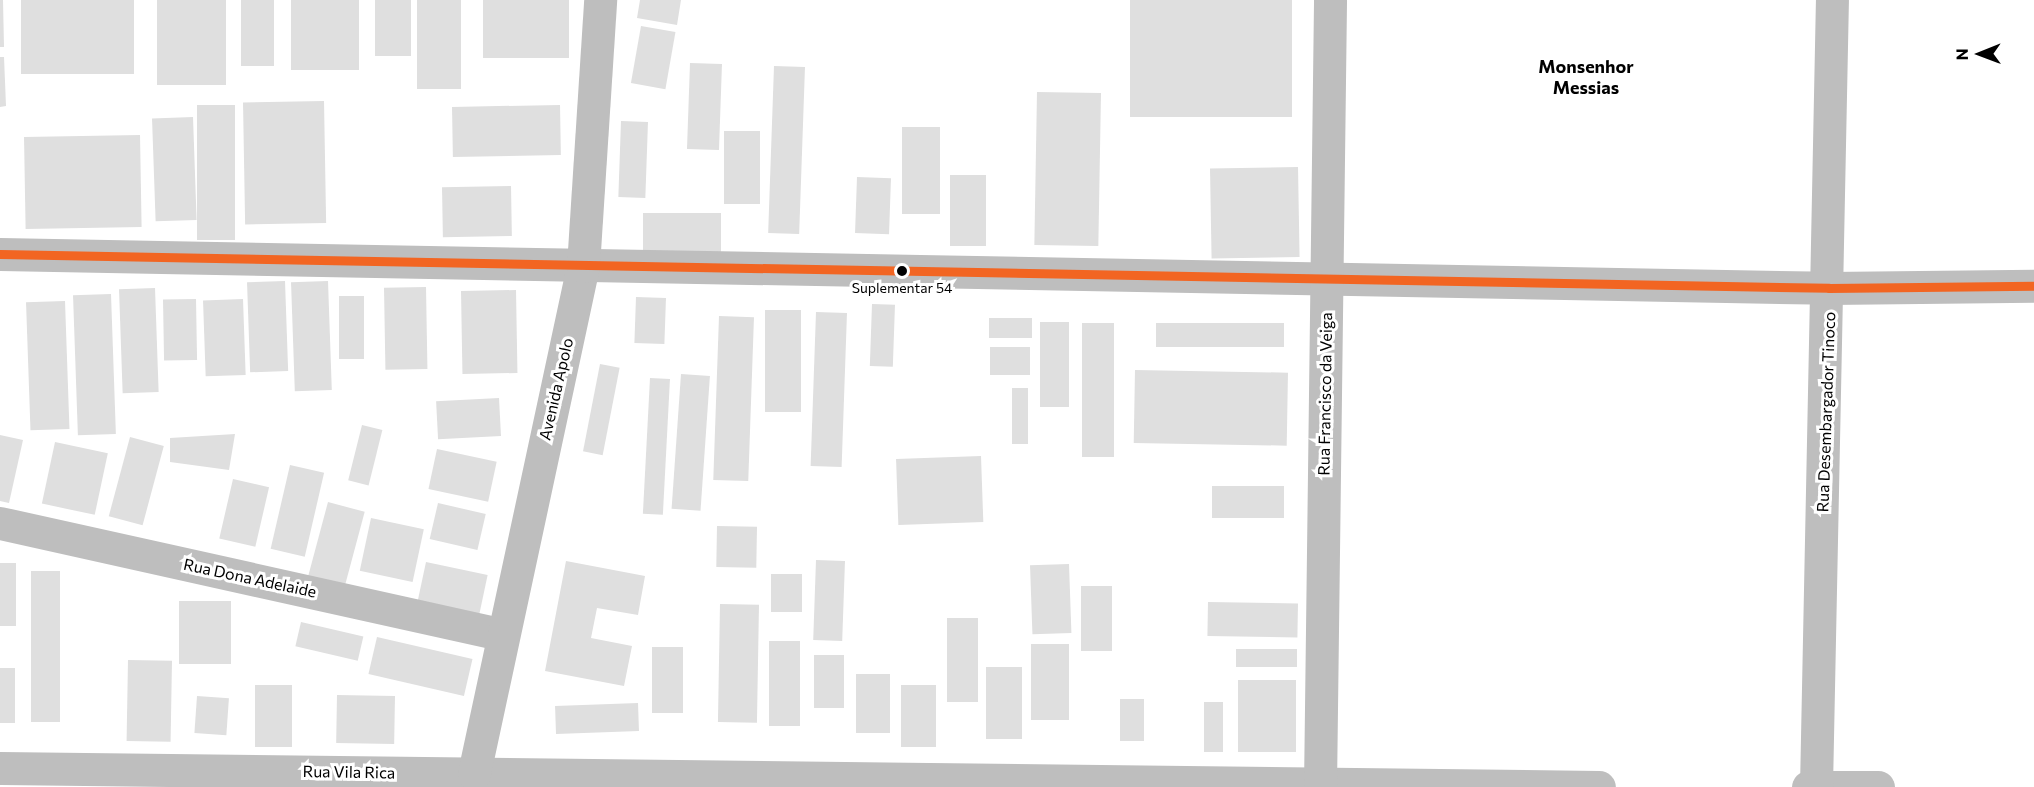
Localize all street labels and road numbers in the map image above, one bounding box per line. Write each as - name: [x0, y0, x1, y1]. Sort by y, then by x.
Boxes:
- street label: Rua Desembargador Tinoco: [1813, 311, 1839, 513]
- street label: Rua Francisco da Veiga: [1314, 312, 1336, 476]
- street label: Avenida Apolo: [535, 336, 577, 442]
- street label: Rua Dona Adelaide: [182, 555, 318, 601]
- street label: Rua Vila Rica: [302, 762, 396, 782]

